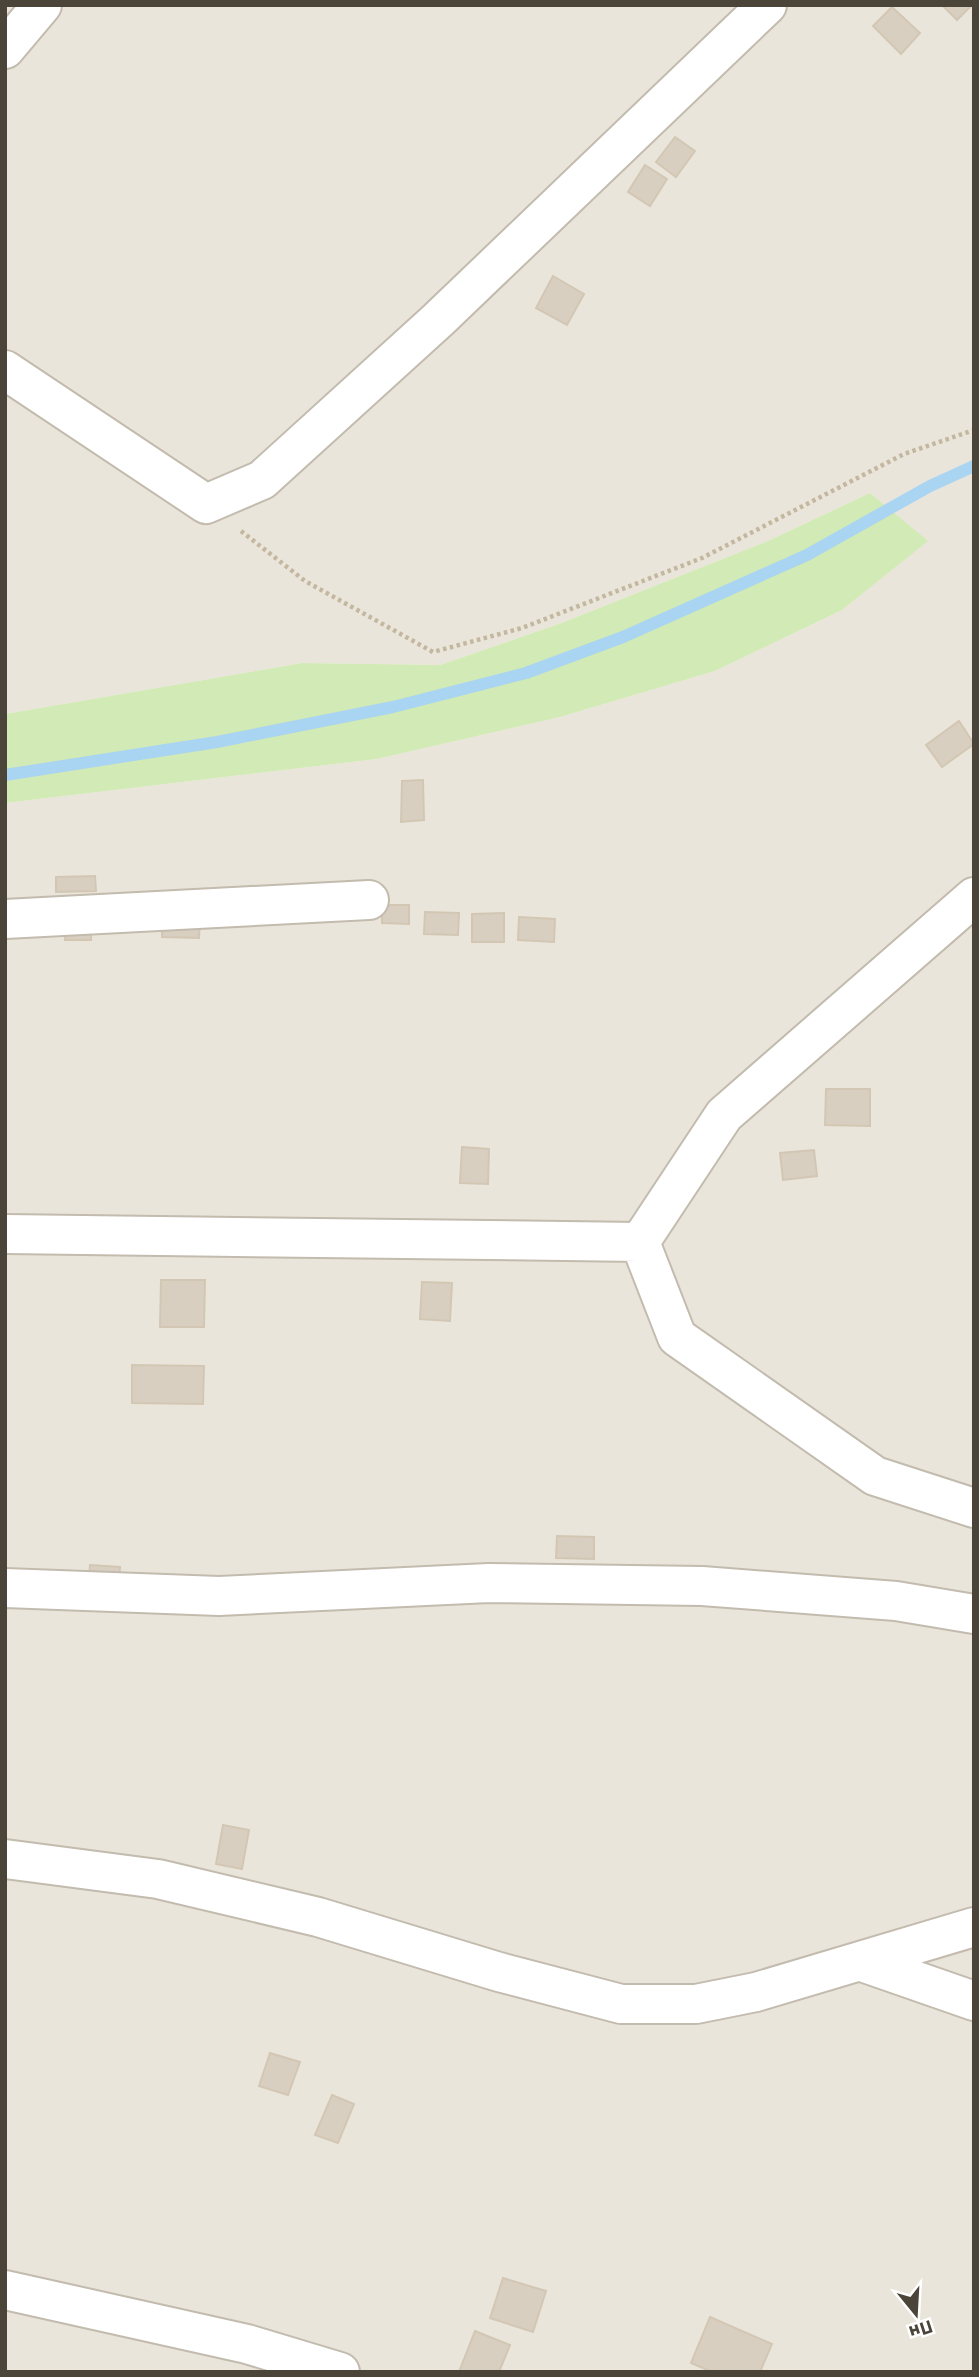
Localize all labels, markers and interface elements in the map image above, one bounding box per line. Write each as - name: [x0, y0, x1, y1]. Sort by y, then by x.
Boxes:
- north arrow: [881, 2279, 951, 2349]
- text: Пн: [905, 2312, 936, 2345]

